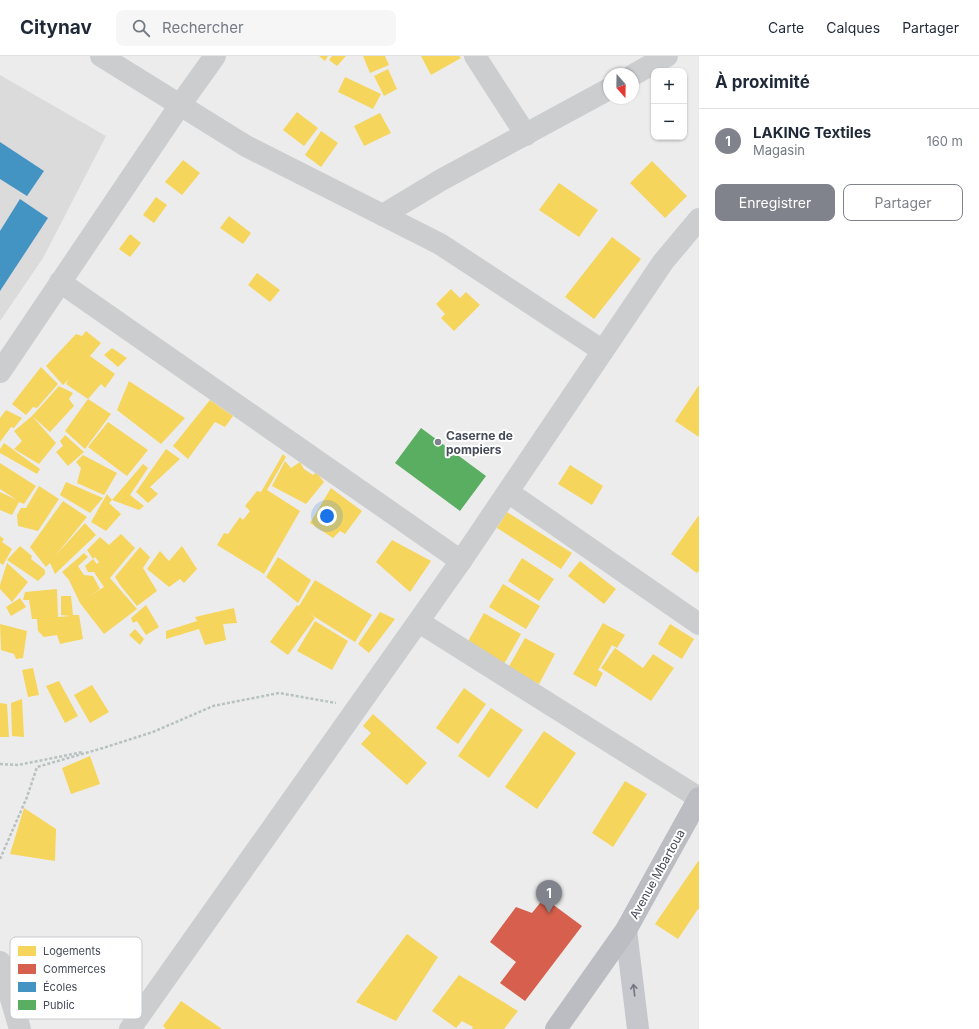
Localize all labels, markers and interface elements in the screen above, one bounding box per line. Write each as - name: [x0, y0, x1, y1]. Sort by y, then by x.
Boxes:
- search box: [116, 10, 396, 46]
- text: Citynav: [20, 16, 92, 39]
- icon: search: [130, 17, 152, 39]
- text: Rechercher: [162, 18, 244, 37]
- text: Carte: [768, 19, 804, 36]
- text: Calques: [826, 19, 880, 36]
- text: Partager: [902, 19, 959, 36]
- north arrow: [603, 68, 639, 104]
- map controls: [651, 68, 687, 140]
- button: +: [651, 68, 687, 104]
- text: À proximité: [715, 72, 810, 92]
- button: −: [651, 104, 687, 140]
- text: LAKING Textiles: [753, 123, 871, 142]
- text: 1: [725, 133, 731, 149]
- text: 160 m: [926, 133, 963, 149]
- text: Magasin: [753, 142, 805, 158]
- button: Enregistrer: [715, 184, 835, 221]
- button: Partager: [843, 184, 963, 221]
- place label: Caserne de pompiers: [446, 428, 513, 457]
- marker: Caserne de pompiers: [433, 437, 443, 447]
- your location: [317, 506, 337, 526]
- street label: Avenue Mbartoua: [626, 827, 688, 921]
- pin: 1: [536, 880, 562, 913]
- legend: [10, 937, 142, 1019]
- text: Logements: [43, 944, 101, 958]
- text: Commerces: [43, 962, 106, 976]
- text: Écoles: [43, 980, 78, 994]
- one-way arrow: [630, 984, 637, 997]
- text: Public: [43, 998, 75, 1012]

